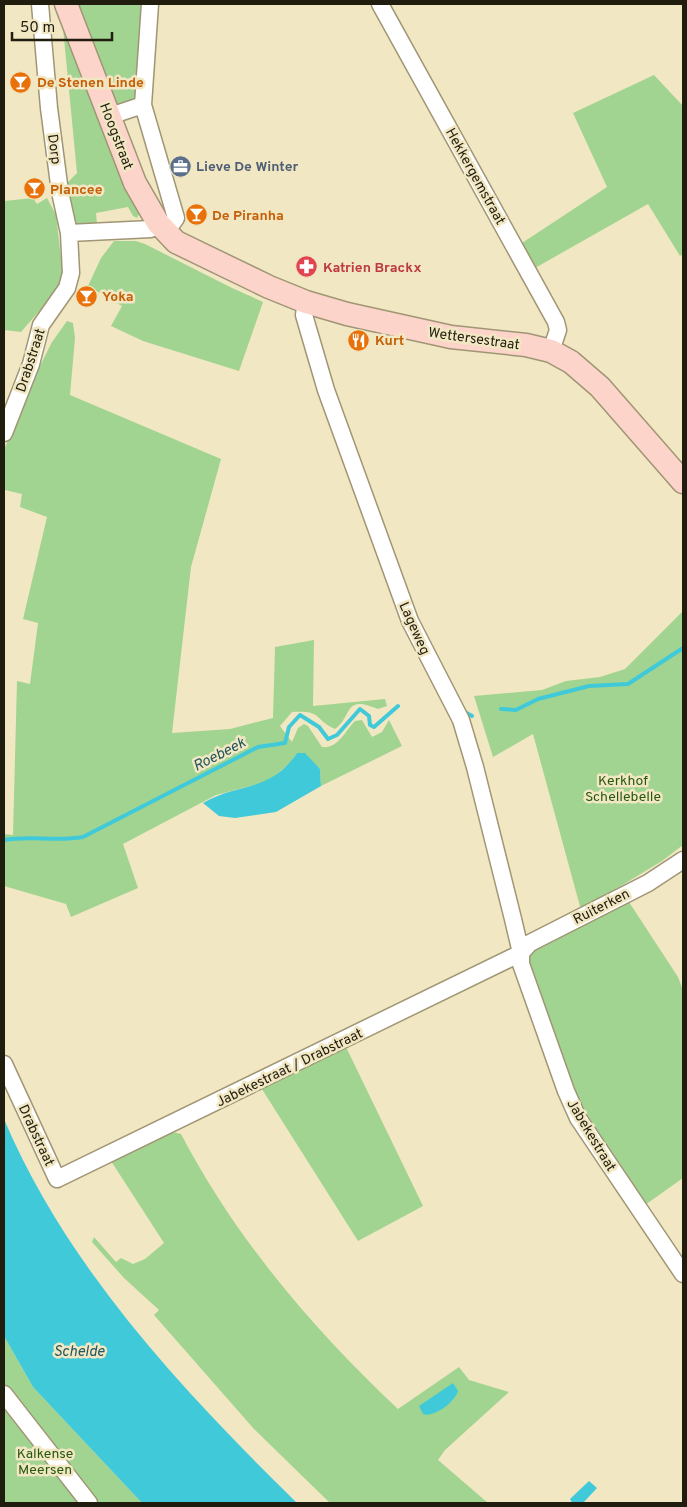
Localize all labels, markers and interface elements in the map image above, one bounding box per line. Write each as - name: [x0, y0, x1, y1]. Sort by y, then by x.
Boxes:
- scale bar: [12, 10, 112, 42]
- text: 50 m: [20, 19, 55, 38]
- bar icon: De Stenen Linde: [9, 70, 33, 94]
- place label: De Stenen Linde: [37, 75, 144, 92]
- street label: Hoogstraat: [95, 101, 136, 172]
- street label: Hekkergemstraat: [441, 125, 508, 228]
- street label: Dorp: [43, 133, 64, 166]
- office icon: Lieve De Winter: [168, 154, 192, 178]
- place label: Lieve De Winter: [196, 159, 299, 176]
- bar icon: Plancee: [22, 177, 46, 201]
- place label: Plancee: [50, 182, 103, 199]
- bar icon: De Piranha: [184, 203, 208, 227]
- place label: De Piranha: [212, 208, 284, 225]
- pharmacy icon: Katrien Brackx: [295, 255, 319, 279]
- place label: Katrien Brackx: [323, 260, 421, 277]
- bar icon: Yoka: [74, 284, 98, 308]
- place label: Yoka: [102, 289, 134, 306]
- street label: Wettersestraat: [427, 325, 521, 354]
- street label: Drabstraat: [13, 326, 50, 395]
- restaurant icon: Kurt: [347, 328, 371, 352]
- place label: Kurt: [375, 333, 404, 350]
- street label: Lageweg: [394, 600, 433, 658]
- water label: Roebeek: [190, 734, 250, 777]
- park label: Kerkhof Schellebelle: [585, 773, 661, 806]
- street label: Ruiterken: [571, 886, 633, 929]
- street label: Jabekestraat / Drabstraat: [214, 1025, 366, 1111]
- street label: Jabekestraat: [563, 1097, 619, 1175]
- street label: Drabstraat: [14, 1102, 57, 1169]
- water label: Schelde: [53, 1343, 105, 1362]
- park label: Kalkense Meersen: [17, 1446, 73, 1479]

